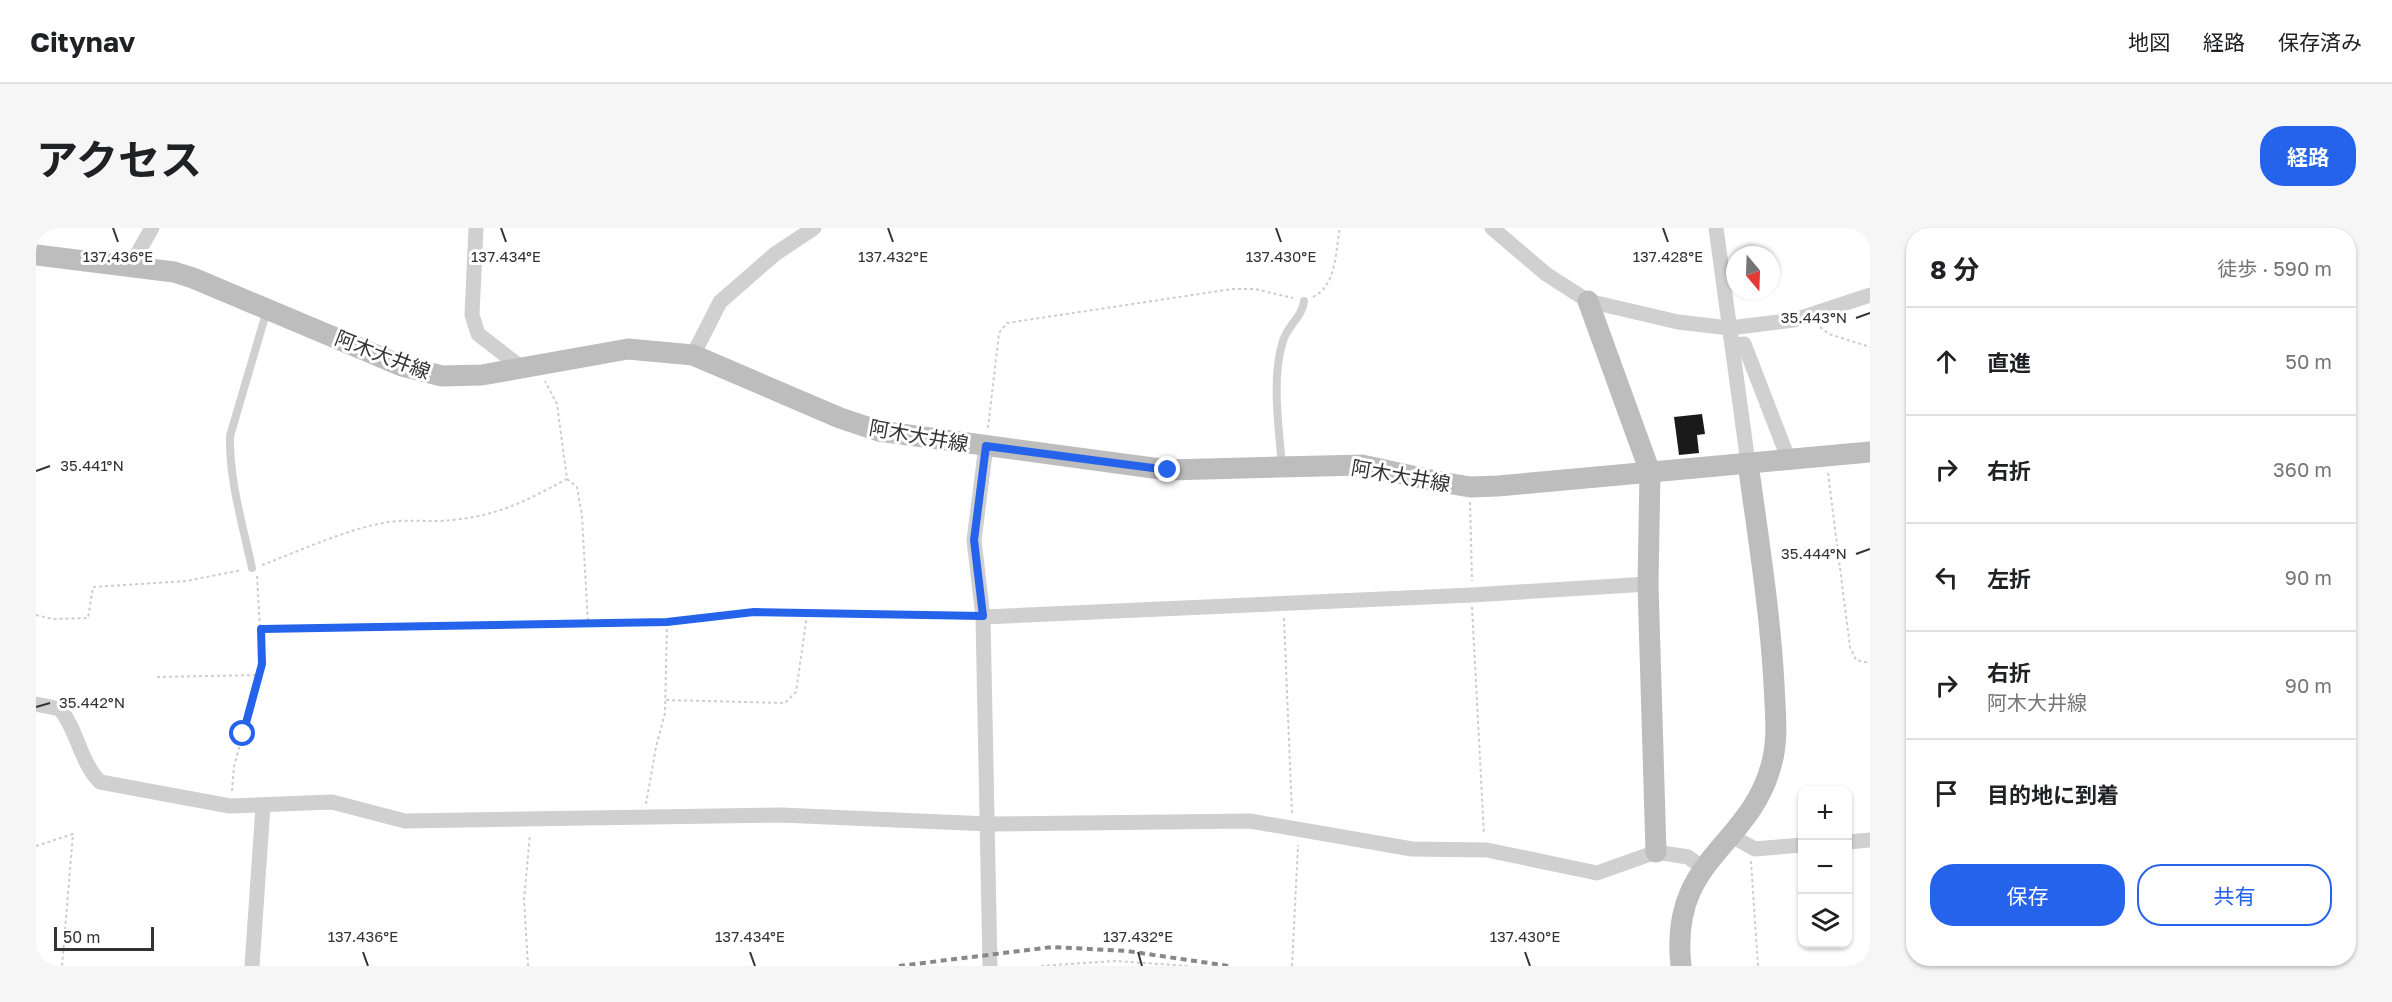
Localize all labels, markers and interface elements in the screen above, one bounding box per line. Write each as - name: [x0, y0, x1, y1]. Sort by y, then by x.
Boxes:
- text: Citynav: [30, 25, 135, 58]
- text: 地図: [2128, 29, 2170, 55]
- text: 経路: [2203, 29, 2245, 55]
- text: 保存済み: [2278, 29, 2362, 55]
- button: 経路: [2260, 126, 2356, 186]
- text: アクセス: [36, 134, 202, 184]
- north arrow: [1726, 246, 1780, 300]
- text: 137.436°E: [83, 247, 153, 265]
- text: 137.434°E: [471, 247, 541, 265]
- text: 137.432°E: [858, 247, 928, 265]
- text: 137.430°E: [1246, 247, 1316, 265]
- text: 137.428°E: [1633, 247, 1703, 265]
- text: 8 分: [1930, 254, 1979, 285]
- text: 徒歩 · 590 m: [2217, 256, 2332, 280]
- text: 35.443°N: [1781, 308, 1847, 326]
- street label: 阿木大井線: [332, 325, 434, 383]
- icon: ahead: [1930, 345, 1963, 378]
- text: 直進: [1987, 349, 2031, 376]
- text: 50 m: [2285, 349, 2332, 373]
- street label: 阿木大井線: [868, 414, 970, 456]
- icon: right: [1930, 453, 1963, 486]
- street label: 阿木大井線: [1350, 454, 1452, 496]
- text: 35.441°N: [60, 456, 124, 474]
- route end: [1154, 456, 1180, 482]
- text: 右折: [1987, 457, 2031, 484]
- text: 360 m: [2273, 457, 2332, 481]
- text: 35.444°N: [1781, 544, 1847, 562]
- icon: left: [1930, 561, 1963, 594]
- text: 左折: [1987, 565, 2031, 592]
- text: 90 m: [2285, 565, 2332, 589]
- text: 右折: [1987, 659, 2031, 686]
- icon: right: [1930, 669, 1963, 702]
- text: 90 m: [2285, 673, 2332, 697]
- text: 阿木大井線: [1987, 690, 2087, 714]
- text: 35.442°N: [59, 693, 125, 711]
- route start: [229, 720, 255, 746]
- icon: arrive: [1930, 777, 1963, 810]
- text: 目的地に到着: [1987, 781, 2119, 808]
- map controls: [1798, 786, 1852, 948]
- button: +: [1798, 786, 1852, 840]
- button: −: [1798, 840, 1852, 894]
- button: 保存: [1930, 864, 2125, 926]
- button: 共有: [2137, 864, 2332, 926]
- button: layers: [1798, 894, 1852, 948]
- scale bar: [54, 924, 154, 952]
- text: 50 m: [63, 927, 100, 947]
- text: 137.436°E: [328, 927, 398, 945]
- text: 137.434°E: [715, 927, 785, 945]
- text: 137.432°E: [1103, 927, 1173, 945]
- text: 137.430°E: [1490, 927, 1560, 945]

